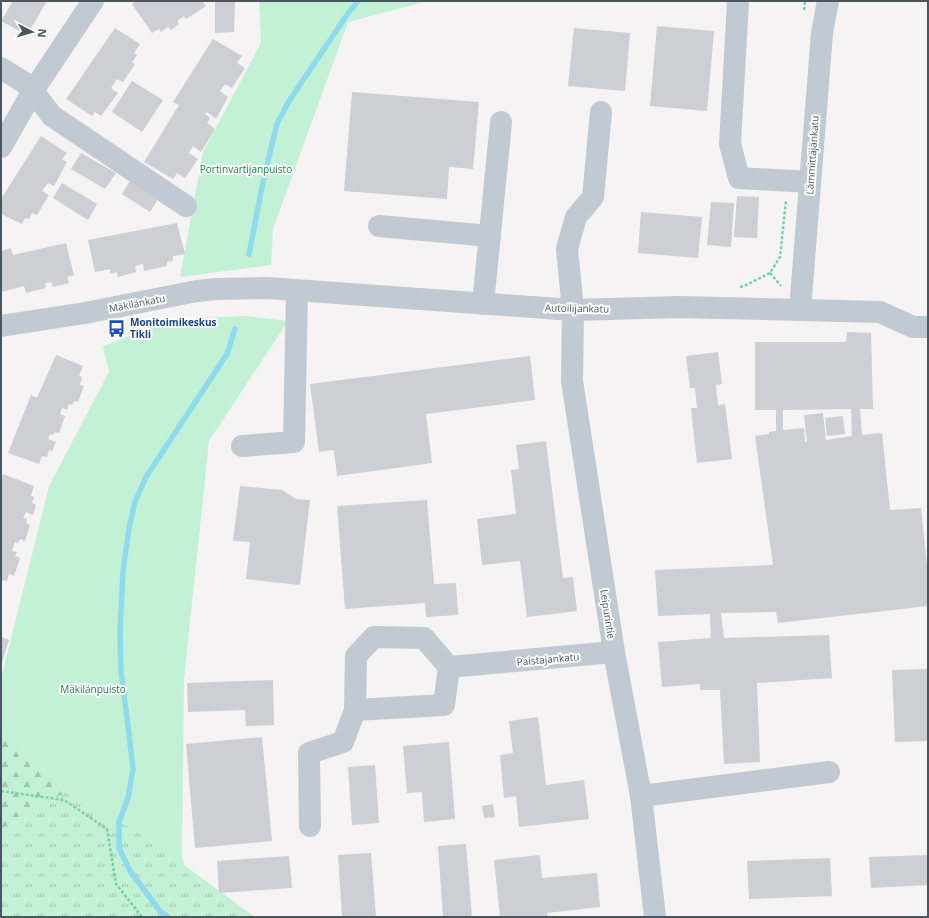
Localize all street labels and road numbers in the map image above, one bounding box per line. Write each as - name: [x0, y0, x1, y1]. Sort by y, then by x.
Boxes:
- street label: Lämmittäjänkatu: [802, 115, 822, 195]
- street label: Mäkilänkatu: [108, 291, 166, 315]
- street label: Autoilijankatu: [545, 300, 609, 316]
- street label: Leipurintie: [597, 588, 619, 640]
- street label: Paistajankatu: [516, 649, 580, 669]

